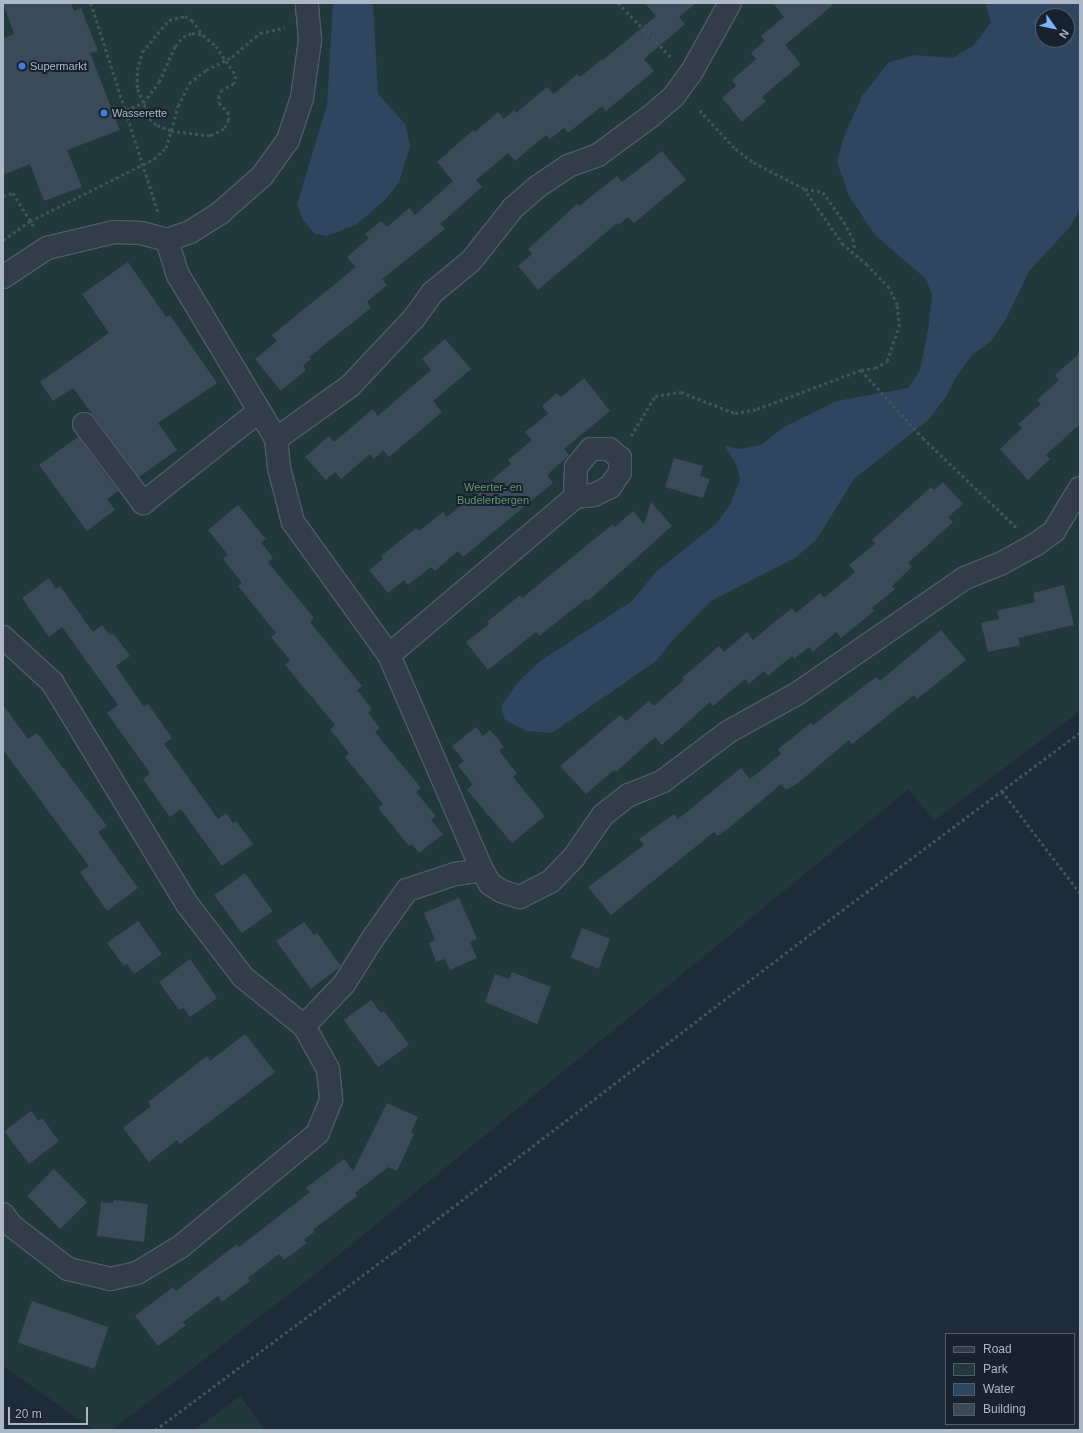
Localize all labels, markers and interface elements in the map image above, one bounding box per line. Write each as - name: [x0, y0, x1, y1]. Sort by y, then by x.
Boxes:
- north arrow: [1035, 8, 1075, 48]
- text: N: [1057, 27, 1071, 41]
- place label: Supermarkt: [30, 59, 87, 73]
- marker: Supermarkt: [17, 61, 27, 71]
- place label: Wasserette: [112, 106, 167, 120]
- marker: Wasserette: [99, 108, 109, 118]
- park label: Weerter- en Budelerbergen: [457, 481, 529, 507]
- legend: [945, 1333, 1075, 1425]
- text: Road: [983, 1342, 1012, 1356]
- text: Park: [983, 1362, 1008, 1376]
- text: Water: [983, 1382, 1015, 1396]
- scale bar: [10, 1399, 90, 1425]
- text: Building: [983, 1402, 1026, 1416]
- text: 20 m: [15, 1407, 42, 1421]

